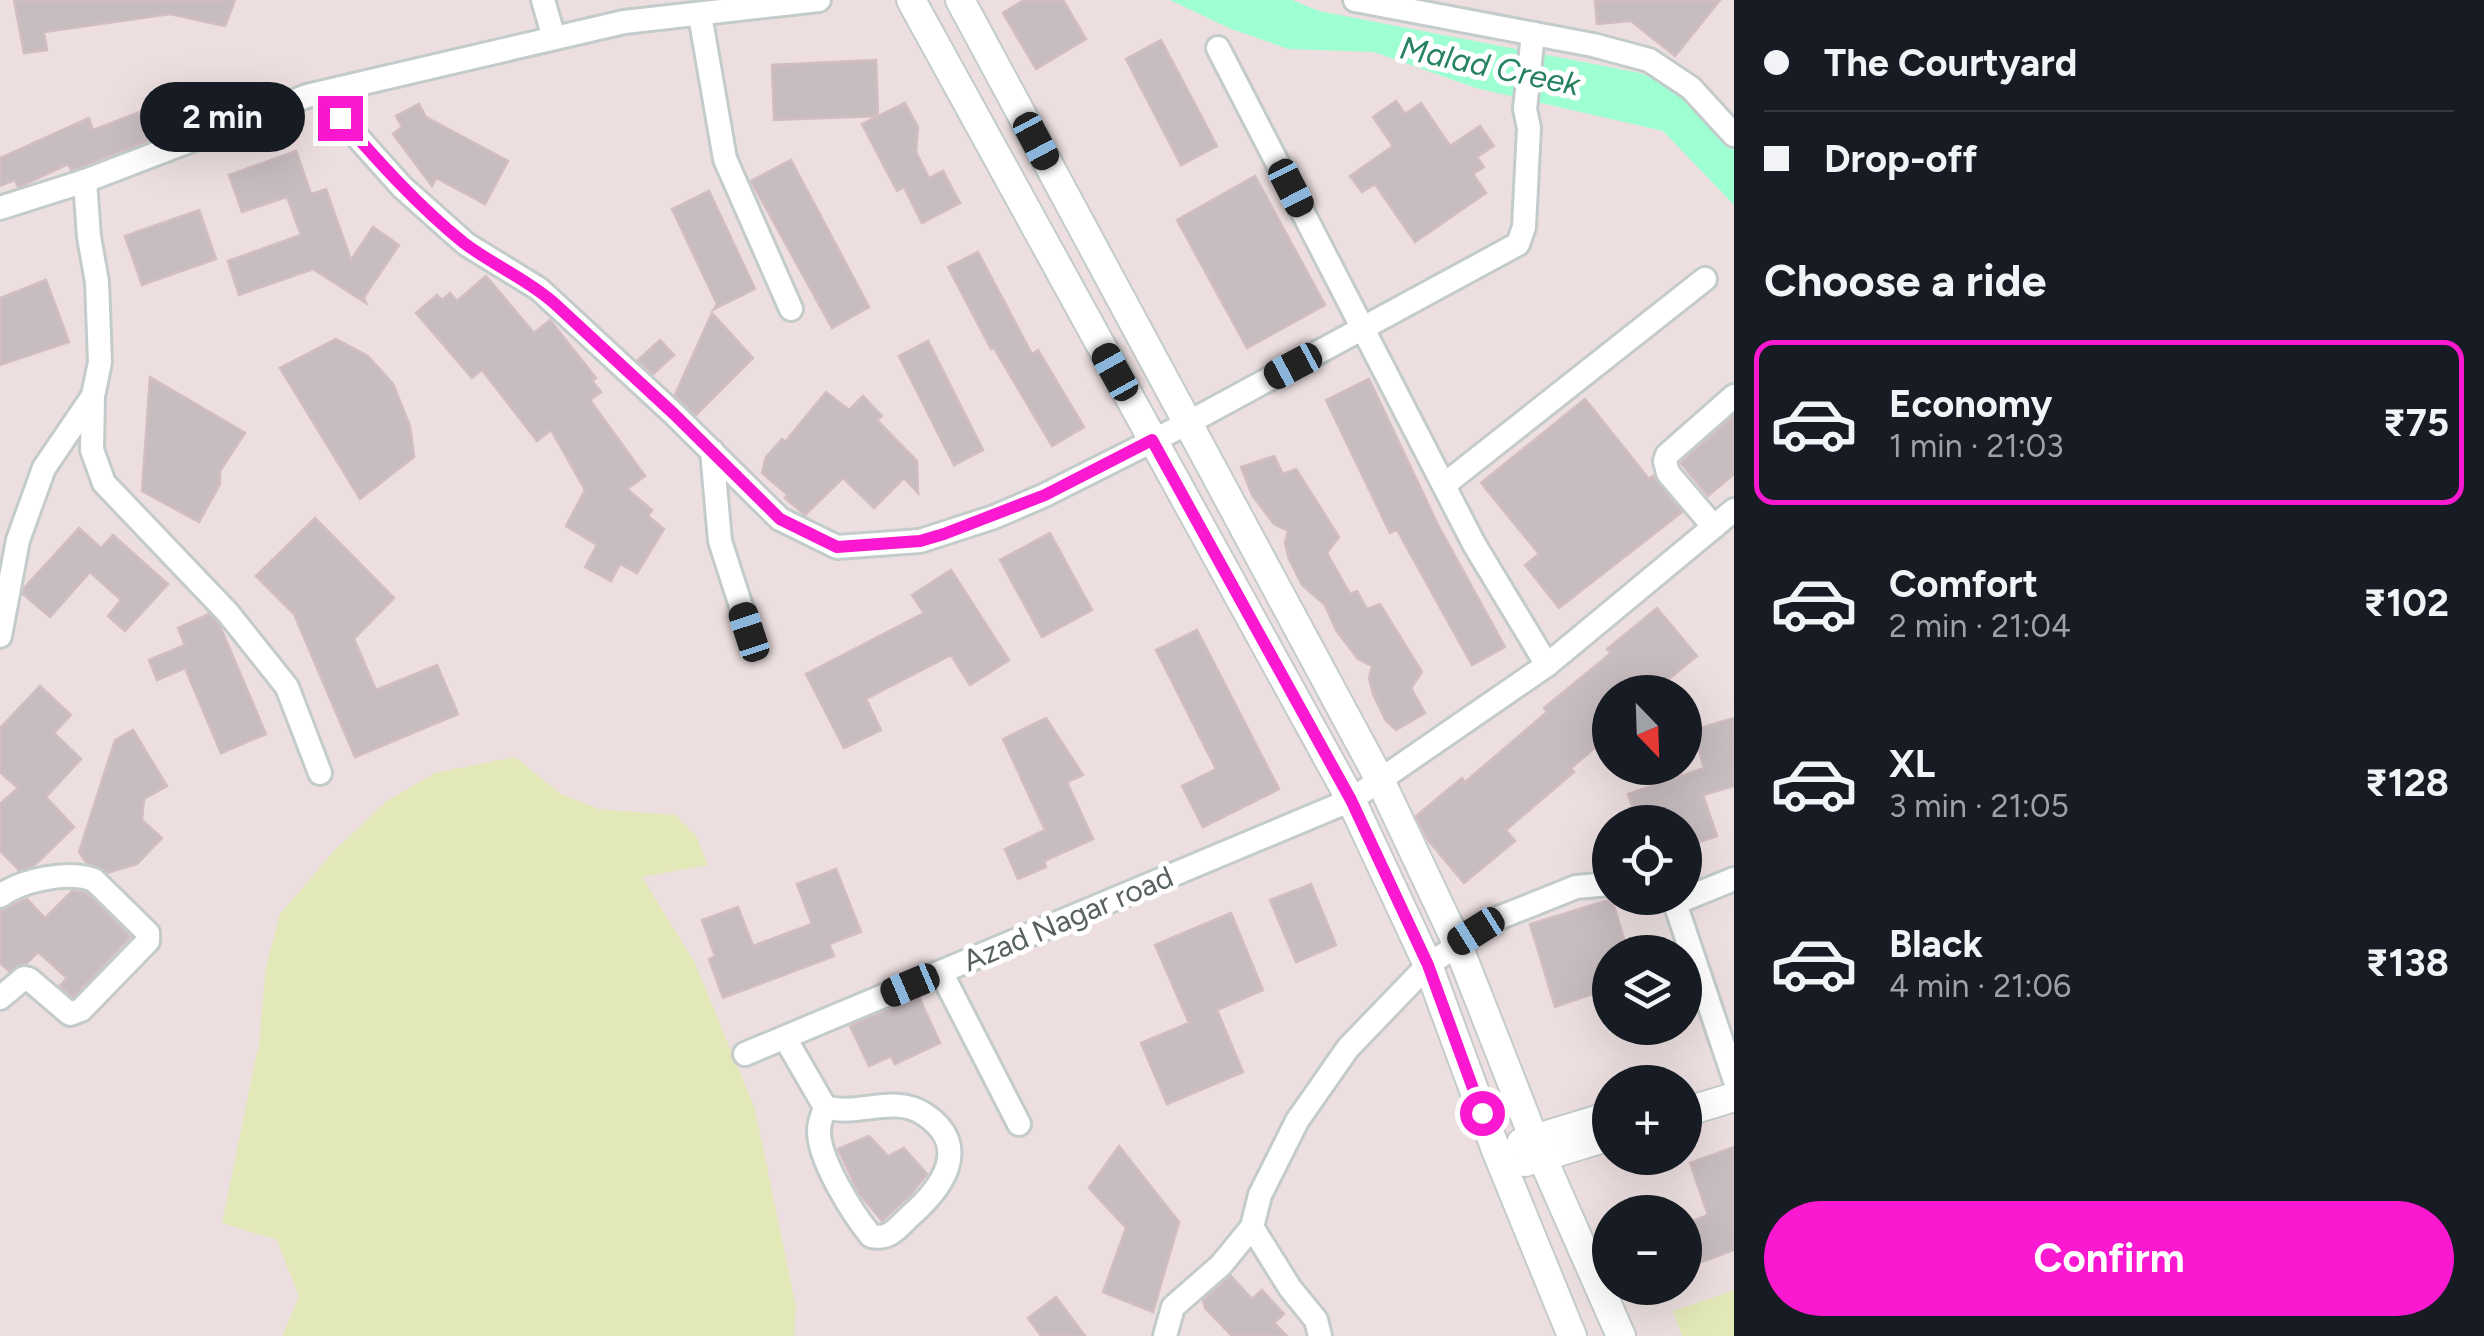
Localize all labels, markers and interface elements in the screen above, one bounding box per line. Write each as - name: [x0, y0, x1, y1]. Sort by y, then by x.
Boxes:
- water label: Malad Creek: [1397, 28, 1585, 104]
- text: The Courtyard: [1824, 40, 2077, 86]
- callout: 2 min: [140, 83, 305, 153]
- route end: [318, 96, 363, 141]
- text: 2 min: [182, 98, 263, 136]
- car: [1009, 107, 1063, 175]
- text: Drop-off: [1824, 136, 1977, 182]
- car: [1264, 154, 1318, 222]
- text: Choose a ride: [1764, 253, 2046, 307]
- car: [1087, 338, 1143, 406]
- car: [1259, 339, 1327, 393]
- icon: car: [1769, 378, 1859, 468]
- text: Economy: [1889, 381, 2052, 427]
- text: ₹75: [2383, 400, 2449, 446]
- text: 1 min · 21:03: [1889, 427, 2064, 465]
- icon: car: [1769, 558, 1859, 648]
- text: Comfort: [1889, 561, 2038, 607]
- text: ₹102: [2364, 580, 2449, 626]
- car: [725, 599, 773, 665]
- text: 2 min · 21:04: [1889, 607, 2071, 645]
- north arrow: [1592, 675, 1702, 785]
- map controls: [1592, 675, 1702, 1305]
- icon: car: [1769, 738, 1859, 828]
- text: XL: [1889, 741, 1935, 787]
- text: ₹128: [2365, 760, 2449, 806]
- text: 3 min · 21:05: [1889, 787, 2069, 825]
- button: locate: [1592, 805, 1702, 915]
- street label: Azad Nagar road: [957, 858, 1178, 979]
- car: [1443, 902, 1509, 960]
- icon: car: [1769, 918, 1859, 1008]
- text: Black: [1889, 921, 1983, 967]
- button: layers: [1592, 935, 1702, 1045]
- text: ₹138: [2366, 940, 2449, 986]
- car: [877, 959, 943, 1011]
- text: 4 min · 21:06: [1889, 967, 2071, 1005]
- button: +: [1592, 1065, 1702, 1175]
- route start: [1460, 1091, 1505, 1136]
- button: −: [1592, 1195, 1702, 1305]
- button: Confirm: [1764, 1201, 2454, 1316]

